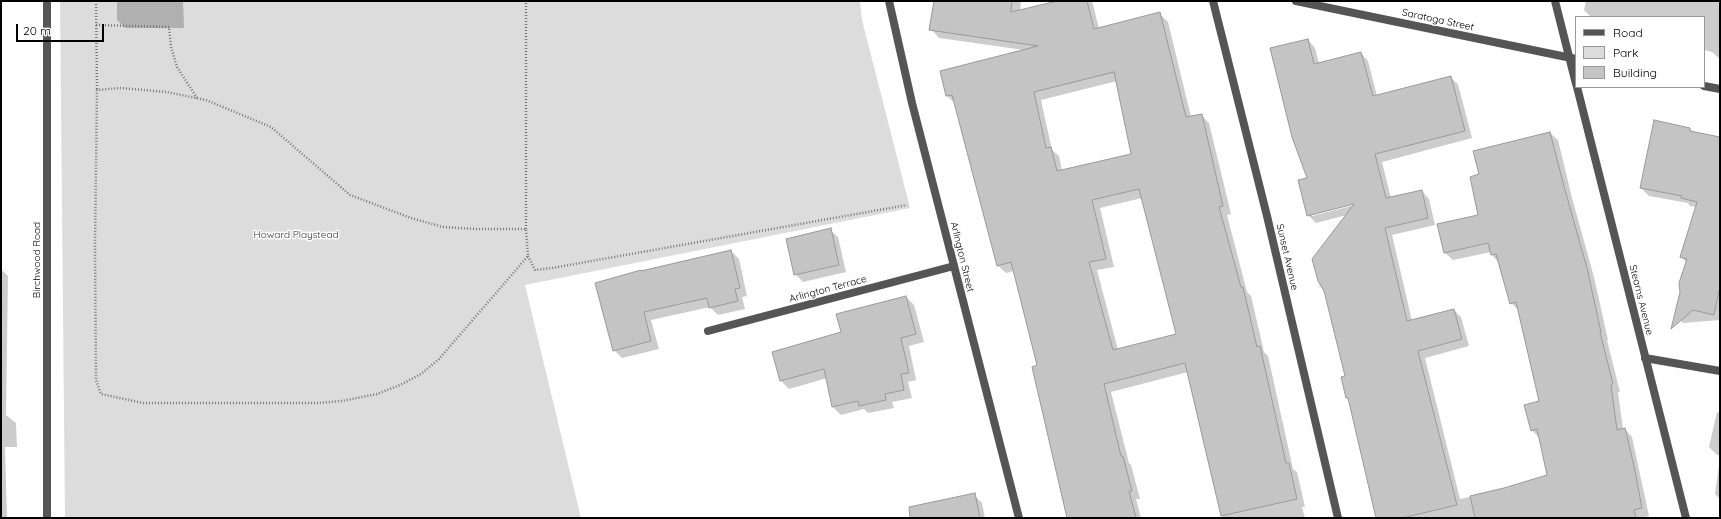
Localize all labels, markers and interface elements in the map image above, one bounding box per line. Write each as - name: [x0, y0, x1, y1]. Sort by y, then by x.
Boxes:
- street label: Saratoga Street: [1401, 7, 1475, 33]
- scale bar: [18, 16, 106, 42]
- legend: [1575, 16, 1705, 88]
- text: 20 m: [23, 23, 51, 38]
- text: Road: [1613, 25, 1643, 40]
- text: Park: [1613, 45, 1638, 60]
- text: Building: [1613, 65, 1657, 80]
- street label: Arlington Street: [947, 221, 977, 293]
- street label: Birchwood Road: [31, 222, 43, 298]
- street label: Sunset Avenue: [1274, 223, 1300, 291]
- park label: Howard Playstead: [253, 229, 339, 241]
- street label: Stearns Avenue: [1626, 264, 1656, 336]
- street label: Arlington Terrace: [788, 273, 868, 305]

